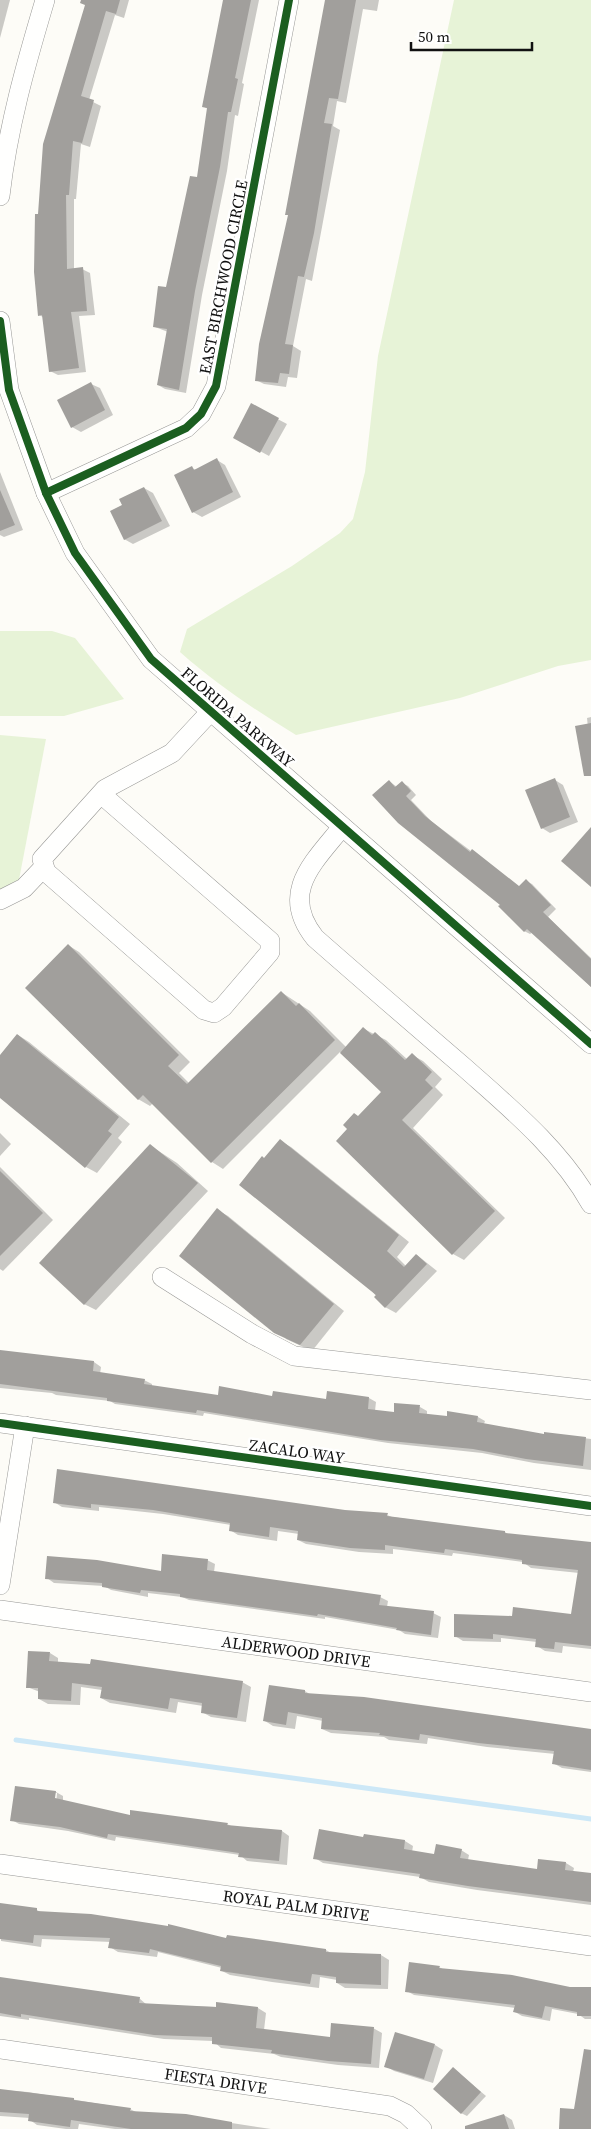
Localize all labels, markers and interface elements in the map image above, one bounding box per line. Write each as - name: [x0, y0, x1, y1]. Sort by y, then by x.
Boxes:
- scale bar: [411, 20, 532, 52]
- text: 50 m: [418, 26, 450, 47]
- street label: EAST BIRCHWOOD CIRCLE: [193, 178, 253, 376]
- street label: FLORIDA PARKWAY: [177, 662, 299, 772]
- street label: ZACALO WAY: [248, 1433, 346, 1469]
- street label: ALDERWOOD DRIVE: [220, 1630, 372, 1672]
- street label: ROYAL PALM DRIVE: [222, 1884, 371, 1926]
- street label: FIESTA DRIVE: [163, 2062, 269, 2099]

